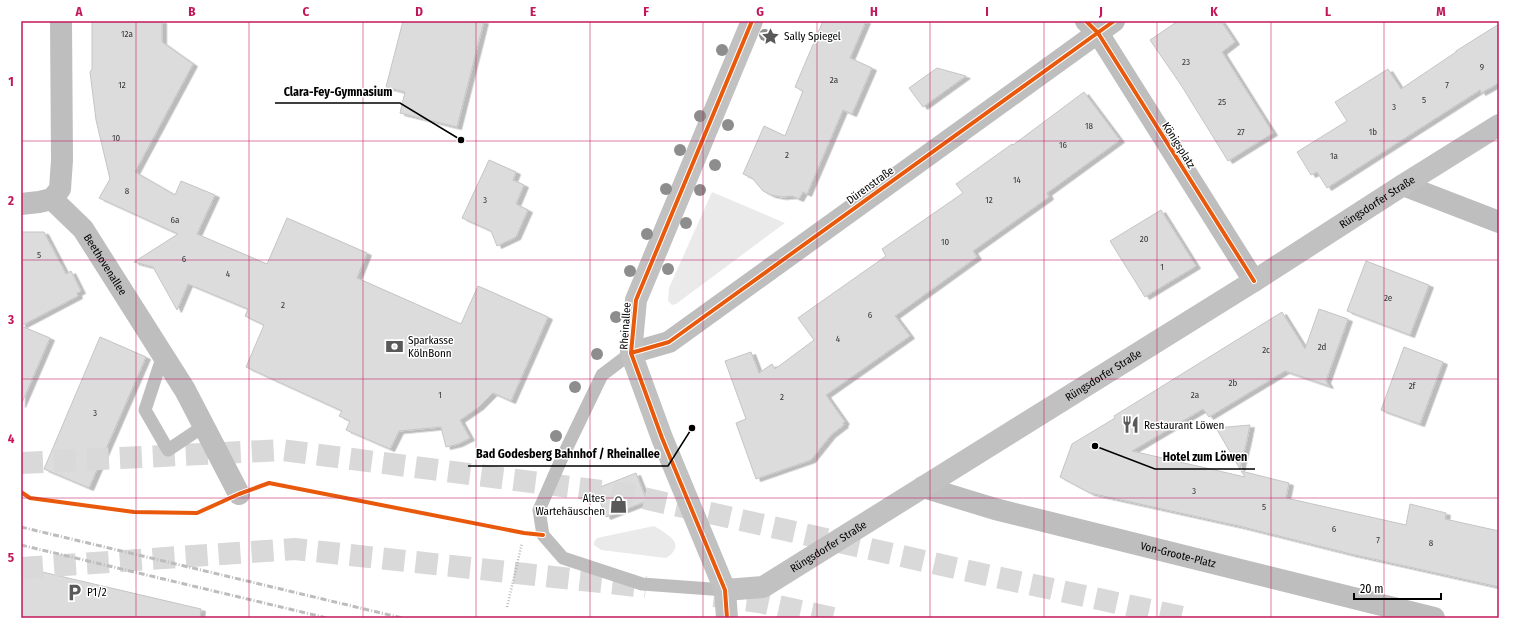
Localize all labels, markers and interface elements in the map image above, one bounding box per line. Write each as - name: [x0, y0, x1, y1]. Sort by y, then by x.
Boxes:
- text: A: [74, 4, 83, 19]
- text: B: [188, 4, 196, 19]
- text: C: [303, 4, 310, 19]
- text: D: [415, 4, 423, 19]
- text: E: [530, 4, 536, 19]
- text: F: [643, 4, 649, 19]
- text: G: [756, 4, 764, 19]
- text: H: [870, 4, 878, 19]
- text: I: [985, 4, 989, 19]
- text: J: [1098, 4, 1103, 19]
- text: K: [1210, 4, 1218, 19]
- text: L: [1325, 4, 1331, 19]
- text: M: [1436, 4, 1446, 19]
- place icon: Sally Spiegel: [761, 26, 781, 46]
- house number: 12a: [121, 29, 133, 39]
- place label: Sally Spiegel: [784, 30, 841, 43]
- house number: 23: [1182, 57, 1190, 67]
- house number: 9: [1480, 62, 1484, 72]
- text: 1: [8, 74, 14, 89]
- house number: 2a: [830, 75, 839, 85]
- callout: Clara-Fey-Gymnasium: [275, 79, 400, 103]
- house number: 12: [118, 80, 126, 90]
- house number: 7: [1445, 80, 1449, 90]
- text: Clara-Fey-Gymnasium: [284, 85, 392, 99]
- house number: 5: [1422, 95, 1426, 105]
- house number: 25: [1218, 97, 1226, 107]
- house number: 3: [1392, 102, 1396, 112]
- street label: Königsplatz: [1159, 120, 1198, 171]
- house number: 18: [1085, 121, 1094, 131]
- house number: 27: [1237, 127, 1245, 137]
- house number: 1b: [1369, 127, 1377, 137]
- house number: 10: [112, 133, 120, 143]
- house number: 16: [1059, 140, 1068, 150]
- house number: 2: [785, 150, 789, 160]
- house number: 1a: [1330, 151, 1339, 161]
- street label: Dürenstraße: [844, 164, 897, 207]
- street label: Rüngsdorfer Straße: [1337, 173, 1418, 231]
- house number: 14: [1013, 175, 1022, 185]
- house number: 8: [125, 186, 130, 196]
- text: 2: [7, 193, 14, 208]
- house number: 3: [483, 195, 487, 205]
- house number: 12: [985, 195, 993, 205]
- house number: 6a: [171, 215, 180, 225]
- street label: Beethovenallee: [81, 232, 129, 298]
- house number: 20: [1140, 234, 1149, 244]
- house number: 10: [941, 237, 949, 247]
- house number: 5: [37, 250, 41, 260]
- house number: 6: [182, 254, 187, 264]
- house number: 1: [1160, 262, 1164, 272]
- house number: 4: [226, 269, 231, 279]
- house number: 2e: [1384, 293, 1393, 303]
- house number: 2: [281, 300, 285, 310]
- street label: Rheinallee: [617, 302, 634, 350]
- house number: 6: [868, 310, 873, 320]
- text: 3: [7, 312, 14, 327]
- place label: Sparkasse KölnBonn: [408, 334, 453, 360]
- house number: 4: [836, 334, 841, 344]
- bank icon: Sparkasse KölnBonn: [385, 336, 405, 356]
- house number: 2d: [1318, 342, 1326, 352]
- house number: 2c: [1262, 345, 1270, 355]
- street label: Rüngsdorfer Straße: [1063, 347, 1144, 404]
- house number: 2b: [1229, 378, 1238, 388]
- house number: 2f: [1409, 381, 1417, 391]
- house number: 1: [438, 390, 442, 400]
- house number: 2a: [1191, 390, 1200, 400]
- house number: 2: [780, 392, 784, 402]
- house number: 3: [93, 408, 97, 418]
- restaurant icon: Restaurant Löwen: [1121, 415, 1141, 435]
- place label: Restaurant Löwen: [1144, 419, 1224, 432]
- text: 4: [8, 431, 15, 446]
- callout: Bad Godesberg Bahnhof / Rheinallee: [468, 442, 668, 466]
- callout: Hotel zum Löwen: [1155, 445, 1255, 469]
- text: Bad Godesberg Bahnhof / Rheinallee: [476, 447, 660, 461]
- text: Hotel zum Löwen: [1163, 450, 1247, 464]
- house number: 3: [1192, 486, 1196, 496]
- place label: Altes Wartehäuschen: [536, 492, 605, 518]
- shop icon: Altes Wartehäuschen: [608, 494, 628, 514]
- house number: 5: [1262, 502, 1266, 512]
- street label: Rüngsdorfer Straße: [788, 518, 869, 575]
- house number: 6: [1332, 524, 1337, 534]
- house number: 7: [1376, 535, 1380, 545]
- house number: 8: [1429, 538, 1434, 548]
- street label: Von-Groote-Platz: [1139, 539, 1218, 571]
- text: 5: [8, 550, 14, 565]
- scale bar: [1354, 575, 1441, 601]
- parking icon: P1/2: [64, 582, 84, 602]
- text: 20 m: [1360, 582, 1384, 596]
- place label: P1/2: [87, 586, 107, 599]

